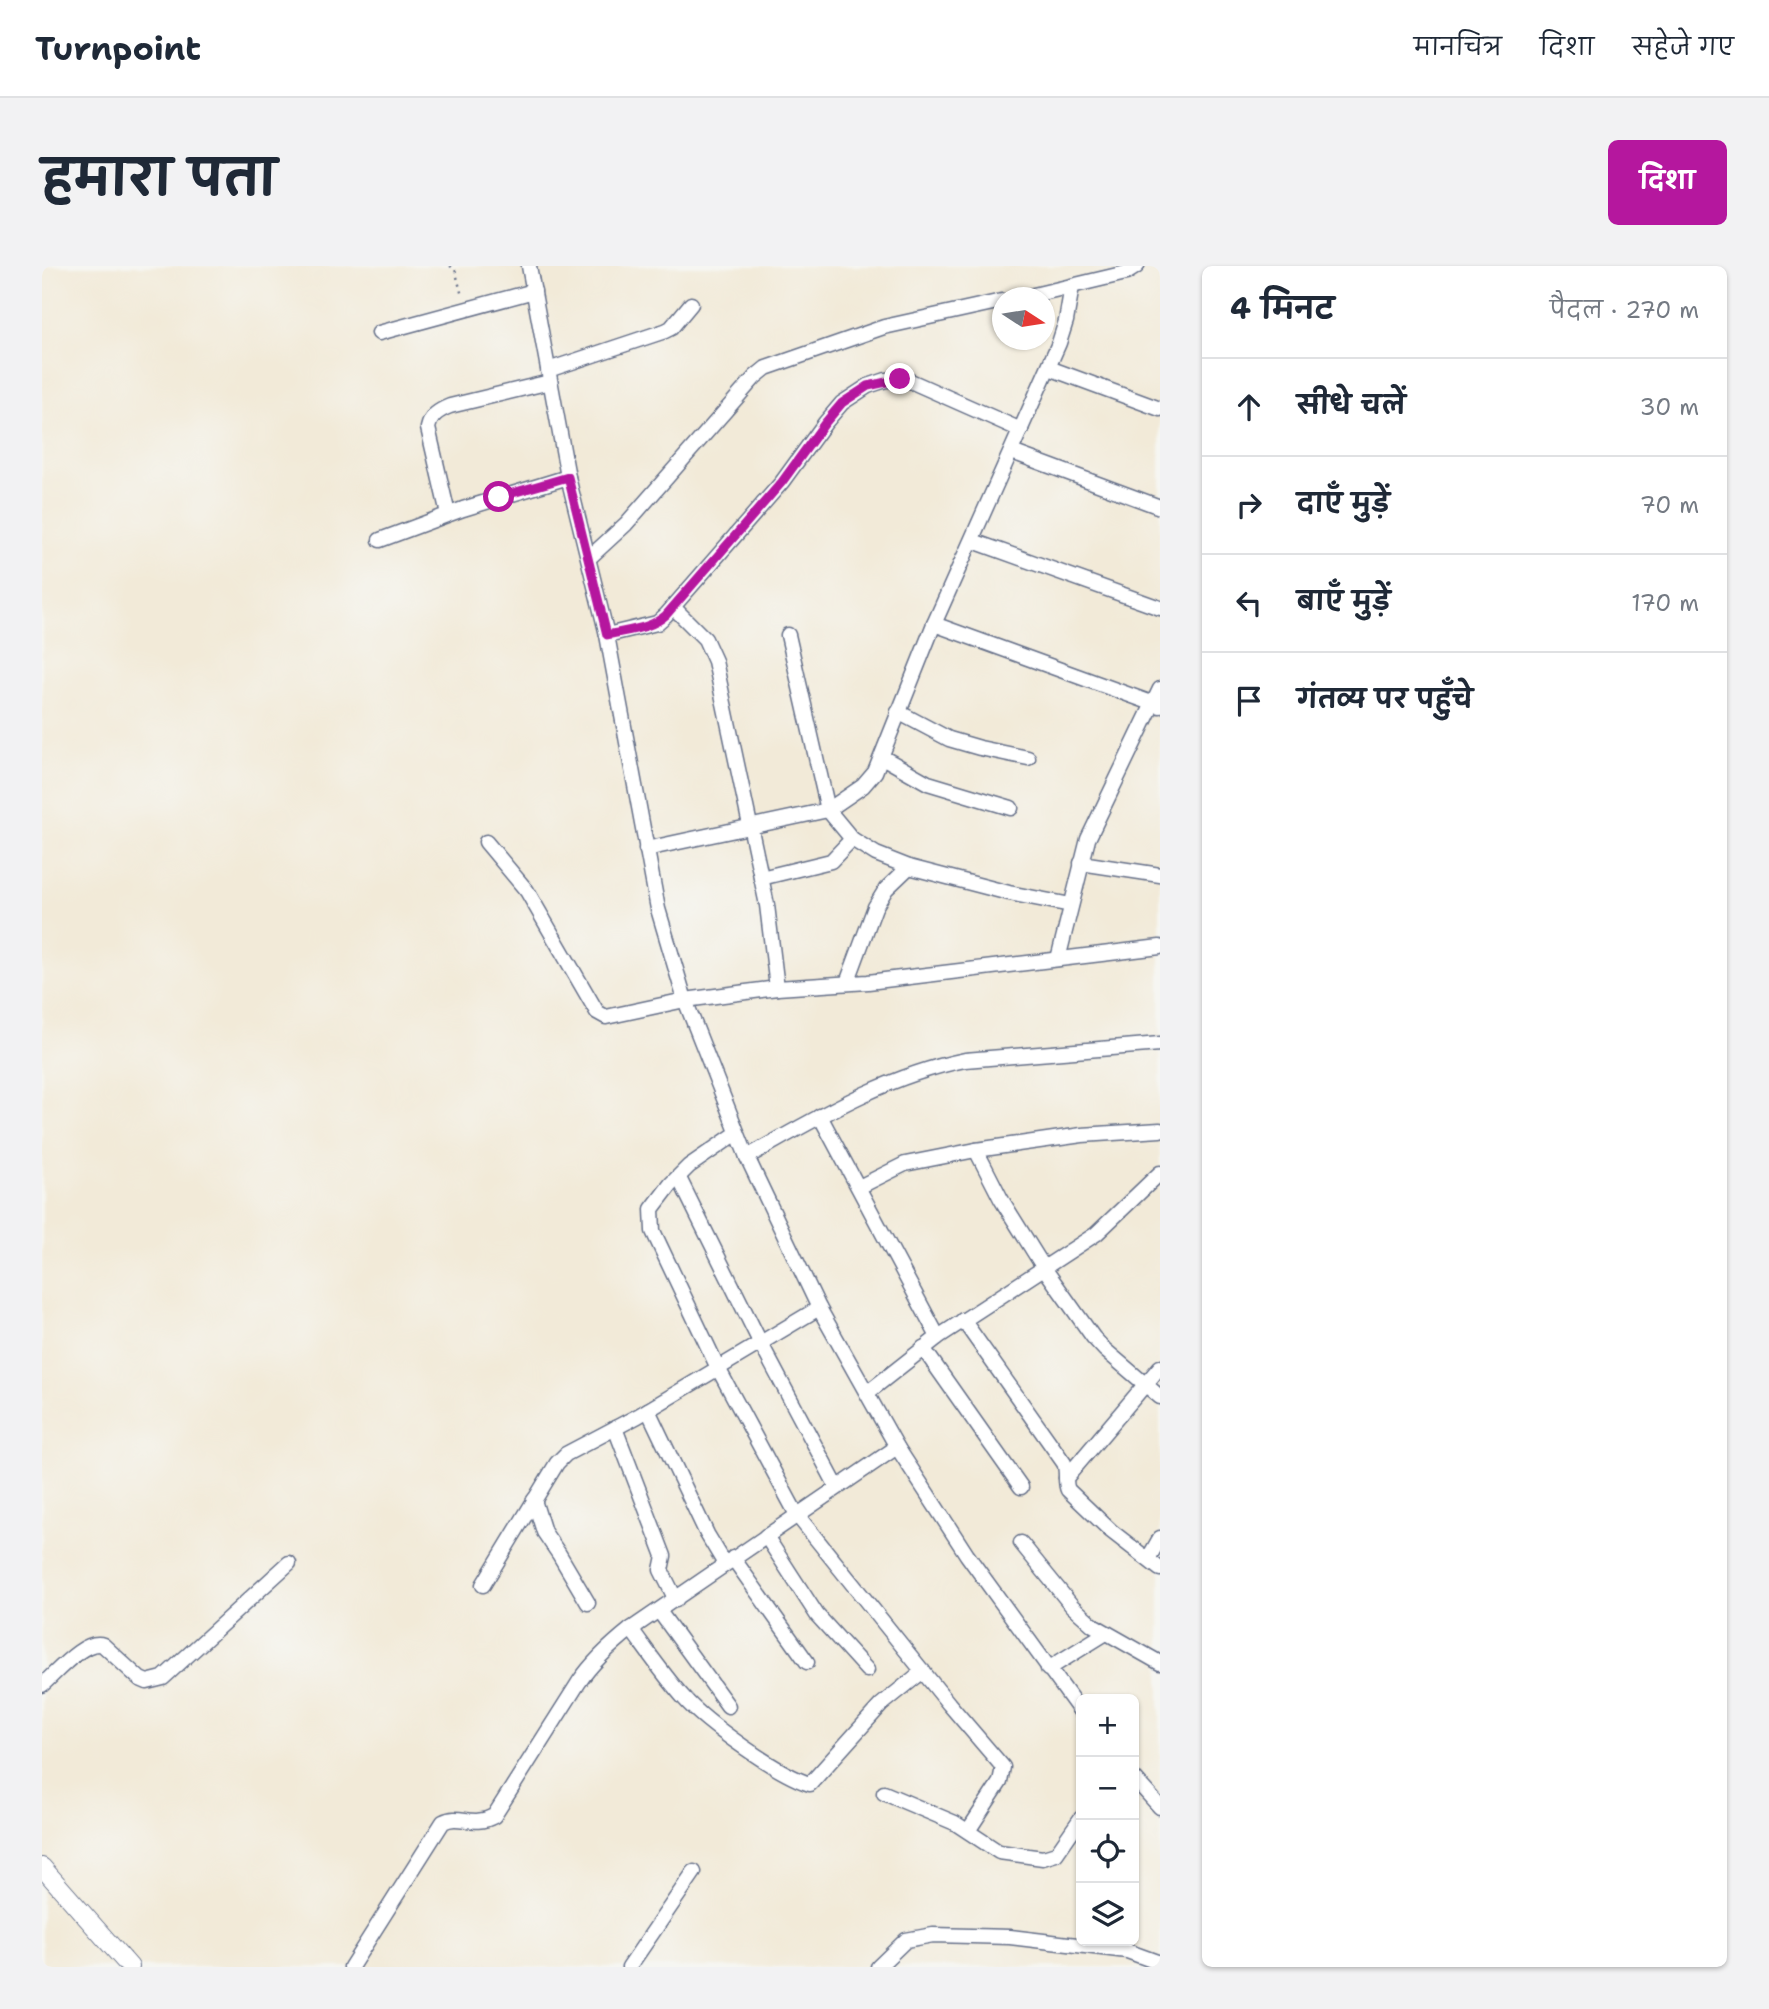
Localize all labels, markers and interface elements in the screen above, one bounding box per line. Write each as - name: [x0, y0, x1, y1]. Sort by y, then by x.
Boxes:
- text: Turnpoint: [35, 26, 201, 71]
- text: मानचित्र: [1414, 31, 1502, 63]
- text: दिशा: [1540, 31, 1594, 63]
- text: सहेजे गए: [1632, 31, 1734, 63]
- button: दिशा: [1608, 140, 1727, 225]
- text: हमारा पता: [42, 145, 277, 211]
- north arrow: [992, 287, 1055, 350]
- text: 4 मिनट: [1230, 288, 1334, 329]
- text: पैदल · 270 m: [1550, 295, 1699, 325]
- route end: [884, 363, 915, 394]
- text: सीधे चलें: [1297, 387, 1406, 422]
- icon: ahead: [1230, 388, 1268, 426]
- text: 30 m: [1640, 392, 1699, 422]
- route start: [483, 481, 514, 512]
- text: दाएँ मुड़ें: [1297, 485, 1390, 520]
- icon: right: [1230, 486, 1268, 524]
- text: 70 m: [1640, 490, 1699, 520]
- text: बाएँ मुड़ें: [1297, 583, 1391, 618]
- icon: left: [1230, 584, 1268, 622]
- text: 170 m: [1631, 588, 1699, 618]
- text: गंतव्य पर पहुँचे: [1297, 681, 1473, 716]
- icon: arrive: [1230, 682, 1268, 720]
- map controls: [1076, 1694, 1139, 1946]
- button: +: [1076, 1694, 1139, 1757]
- button: −: [1076, 1757, 1139, 1820]
- button: locate: [1076, 1820, 1139, 1883]
- button: layers: [1076, 1883, 1139, 1946]

